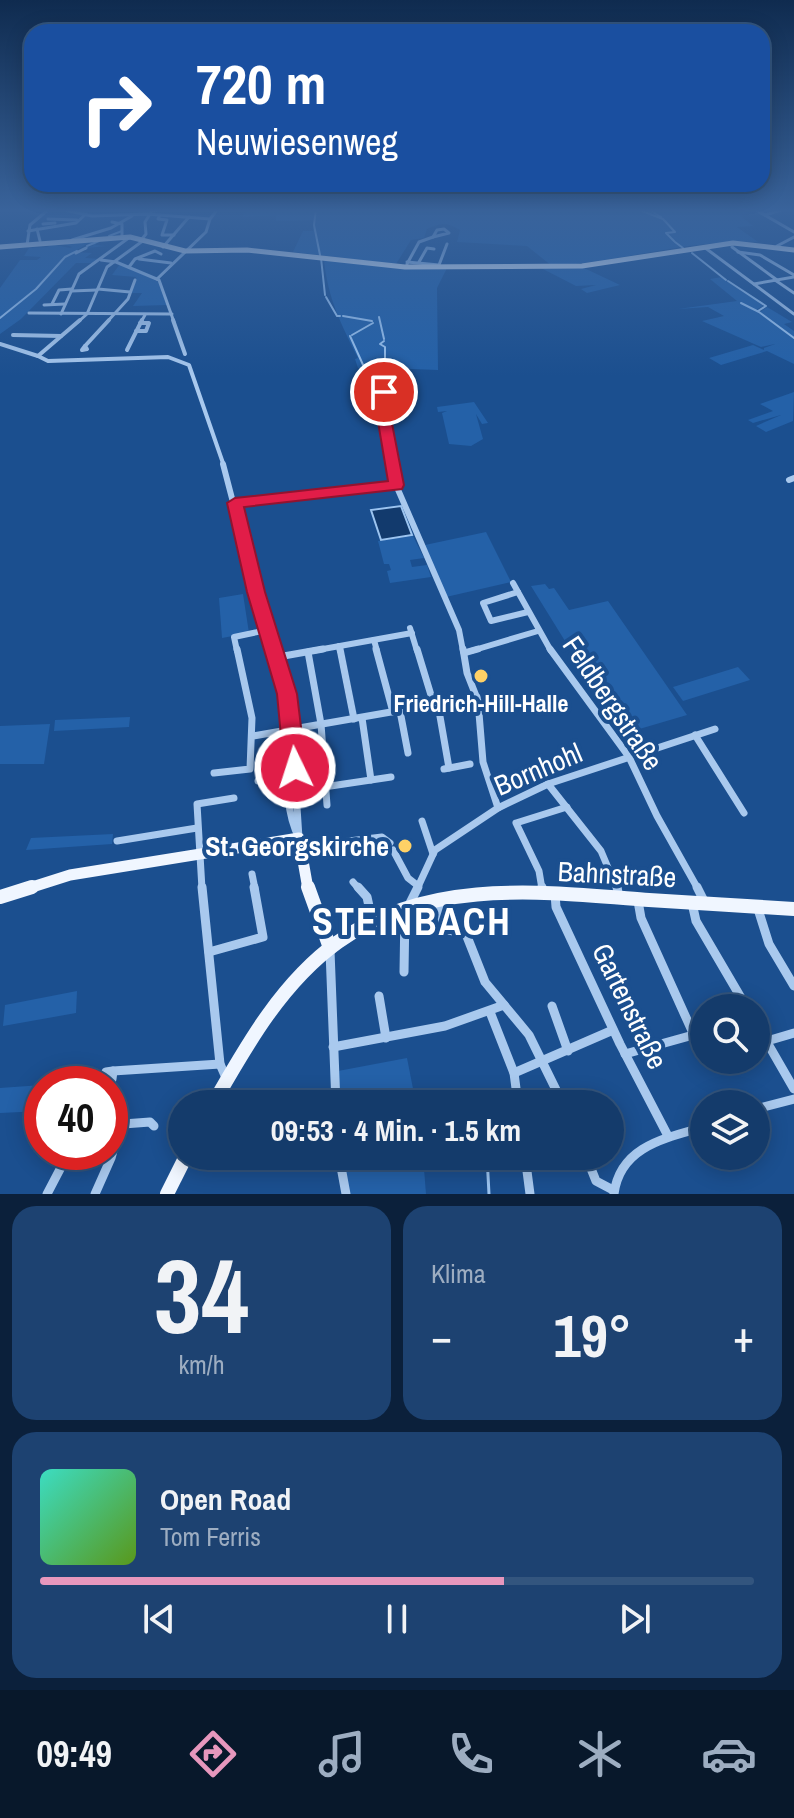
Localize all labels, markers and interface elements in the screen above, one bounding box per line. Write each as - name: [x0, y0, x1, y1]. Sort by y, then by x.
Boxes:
- text: 720 m: [196, 46, 326, 121]
- icon: right: [64, 56, 168, 160]
- text: Neuwiesenweg: [196, 118, 398, 166]
- pin: [350, 358, 418, 426]
- icon: arrive: [362, 370, 406, 414]
- street label: Feldbergstraße: [554, 628, 672, 778]
- marker: Friedrich-Hill-Halle: [472, 667, 490, 685]
- place label: Friedrich-Hill-Halle: [394, 687, 569, 719]
- position arrow: [253, 726, 337, 810]
- street label: Bornhohl: [488, 734, 588, 804]
- place label: St. Georgskirche: [205, 827, 389, 865]
- marker: St. Georgskirche: [396, 837, 414, 855]
- street label: Bahnstraße: [557, 852, 677, 896]
- district label: STEINBACH: [312, 896, 512, 947]
- street label: Gartenstraße: [583, 937, 677, 1075]
- map controls: [690, 994, 770, 1170]
- button: search: [690, 994, 770, 1074]
- speed limit sign: 40: [24, 1066, 128, 1170]
- button: layers: [690, 1090, 770, 1170]
- text: 09:53 · 4 Min. · 1.5 km: [271, 1110, 521, 1150]
- text: 34: [154, 1225, 249, 1365]
- text: Klima: [431, 1256, 486, 1291]
- text: 19°: [553, 1295, 632, 1376]
- text: −: [431, 1306, 452, 1366]
- text: +: [733, 1306, 754, 1366]
- text: km/h: [178, 1347, 225, 1382]
- text: Open Road: [160, 1479, 291, 1519]
- text: Tom Ferris: [160, 1519, 261, 1554]
- icon: previous: [137, 1597, 181, 1641]
- icon: pause: [375, 1597, 419, 1641]
- icon: next: [613, 1597, 657, 1641]
- icon: directions: [185, 1726, 241, 1782]
- icon: music: [314, 1726, 370, 1782]
- icon: phone: [443, 1726, 499, 1782]
- icon: climate: [572, 1726, 628, 1782]
- icon: car: [701, 1726, 757, 1782]
- text: 09:49: [37, 1730, 112, 1778]

